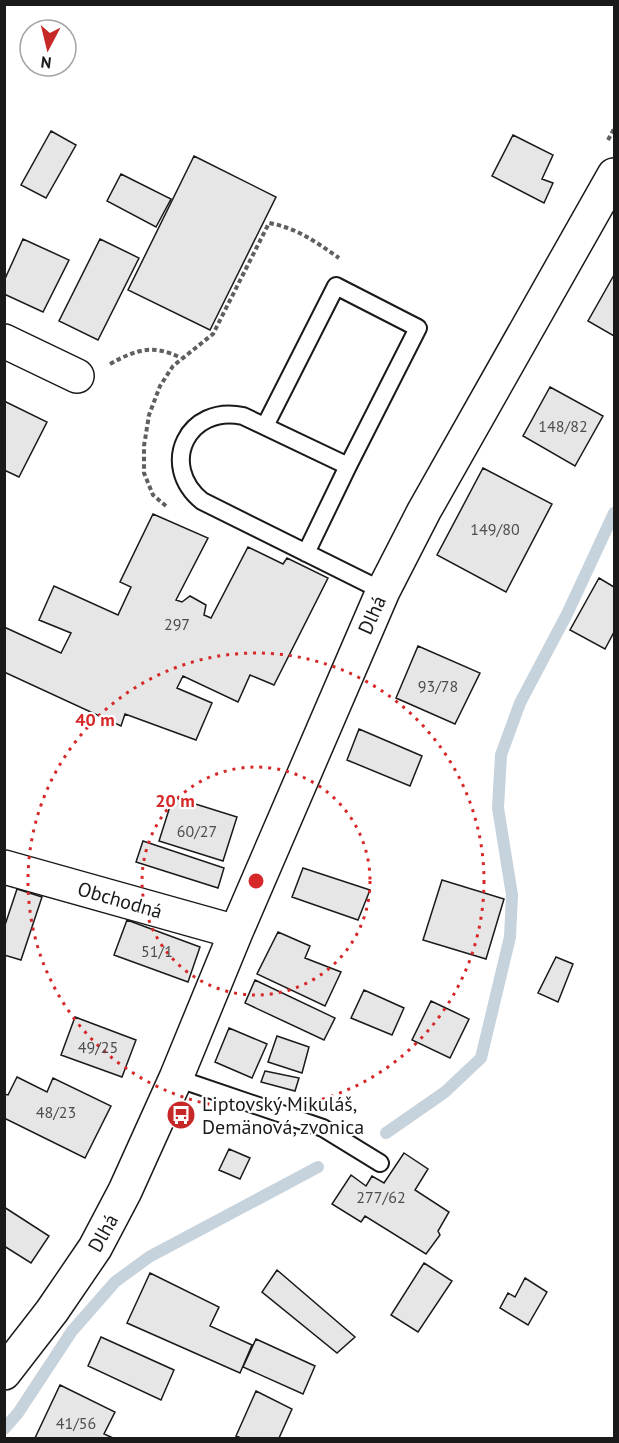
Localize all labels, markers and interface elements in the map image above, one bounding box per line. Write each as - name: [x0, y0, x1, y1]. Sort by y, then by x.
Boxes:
- north arrow: [18, 18, 78, 78]
- text: N: [40, 52, 53, 73]
- house number: 148/82: [538, 416, 588, 436]
- house number: 149/80: [470, 519, 520, 539]
- street label: Dlhá: [352, 592, 392, 638]
- house number: 297: [164, 614, 190, 634]
- house number: 93/78: [418, 676, 458, 696]
- text: 40 m: [75, 708, 115, 731]
- text: 20 m: [155, 789, 195, 812]
- house number: 60/27: [177, 821, 217, 841]
- centre of rings: [246, 871, 266, 891]
- street label: Obchodná: [75, 876, 165, 924]
- house number: 51/1: [141, 941, 173, 961]
- house number: 49/25: [78, 1037, 118, 1057]
- place label: Liptovský Mikuláš, Demänová, zvonica: [202, 1091, 364, 1140]
- bus stop icon: Liptovský Mikuláš, Demänová, zvonica: [165, 1099, 197, 1131]
- house number: 48/23: [36, 1102, 76, 1122]
- house number: 277/62: [356, 1187, 406, 1207]
- street label: Dlhá: [82, 1209, 124, 1257]
- house number: 41/56: [56, 1413, 96, 1433]

